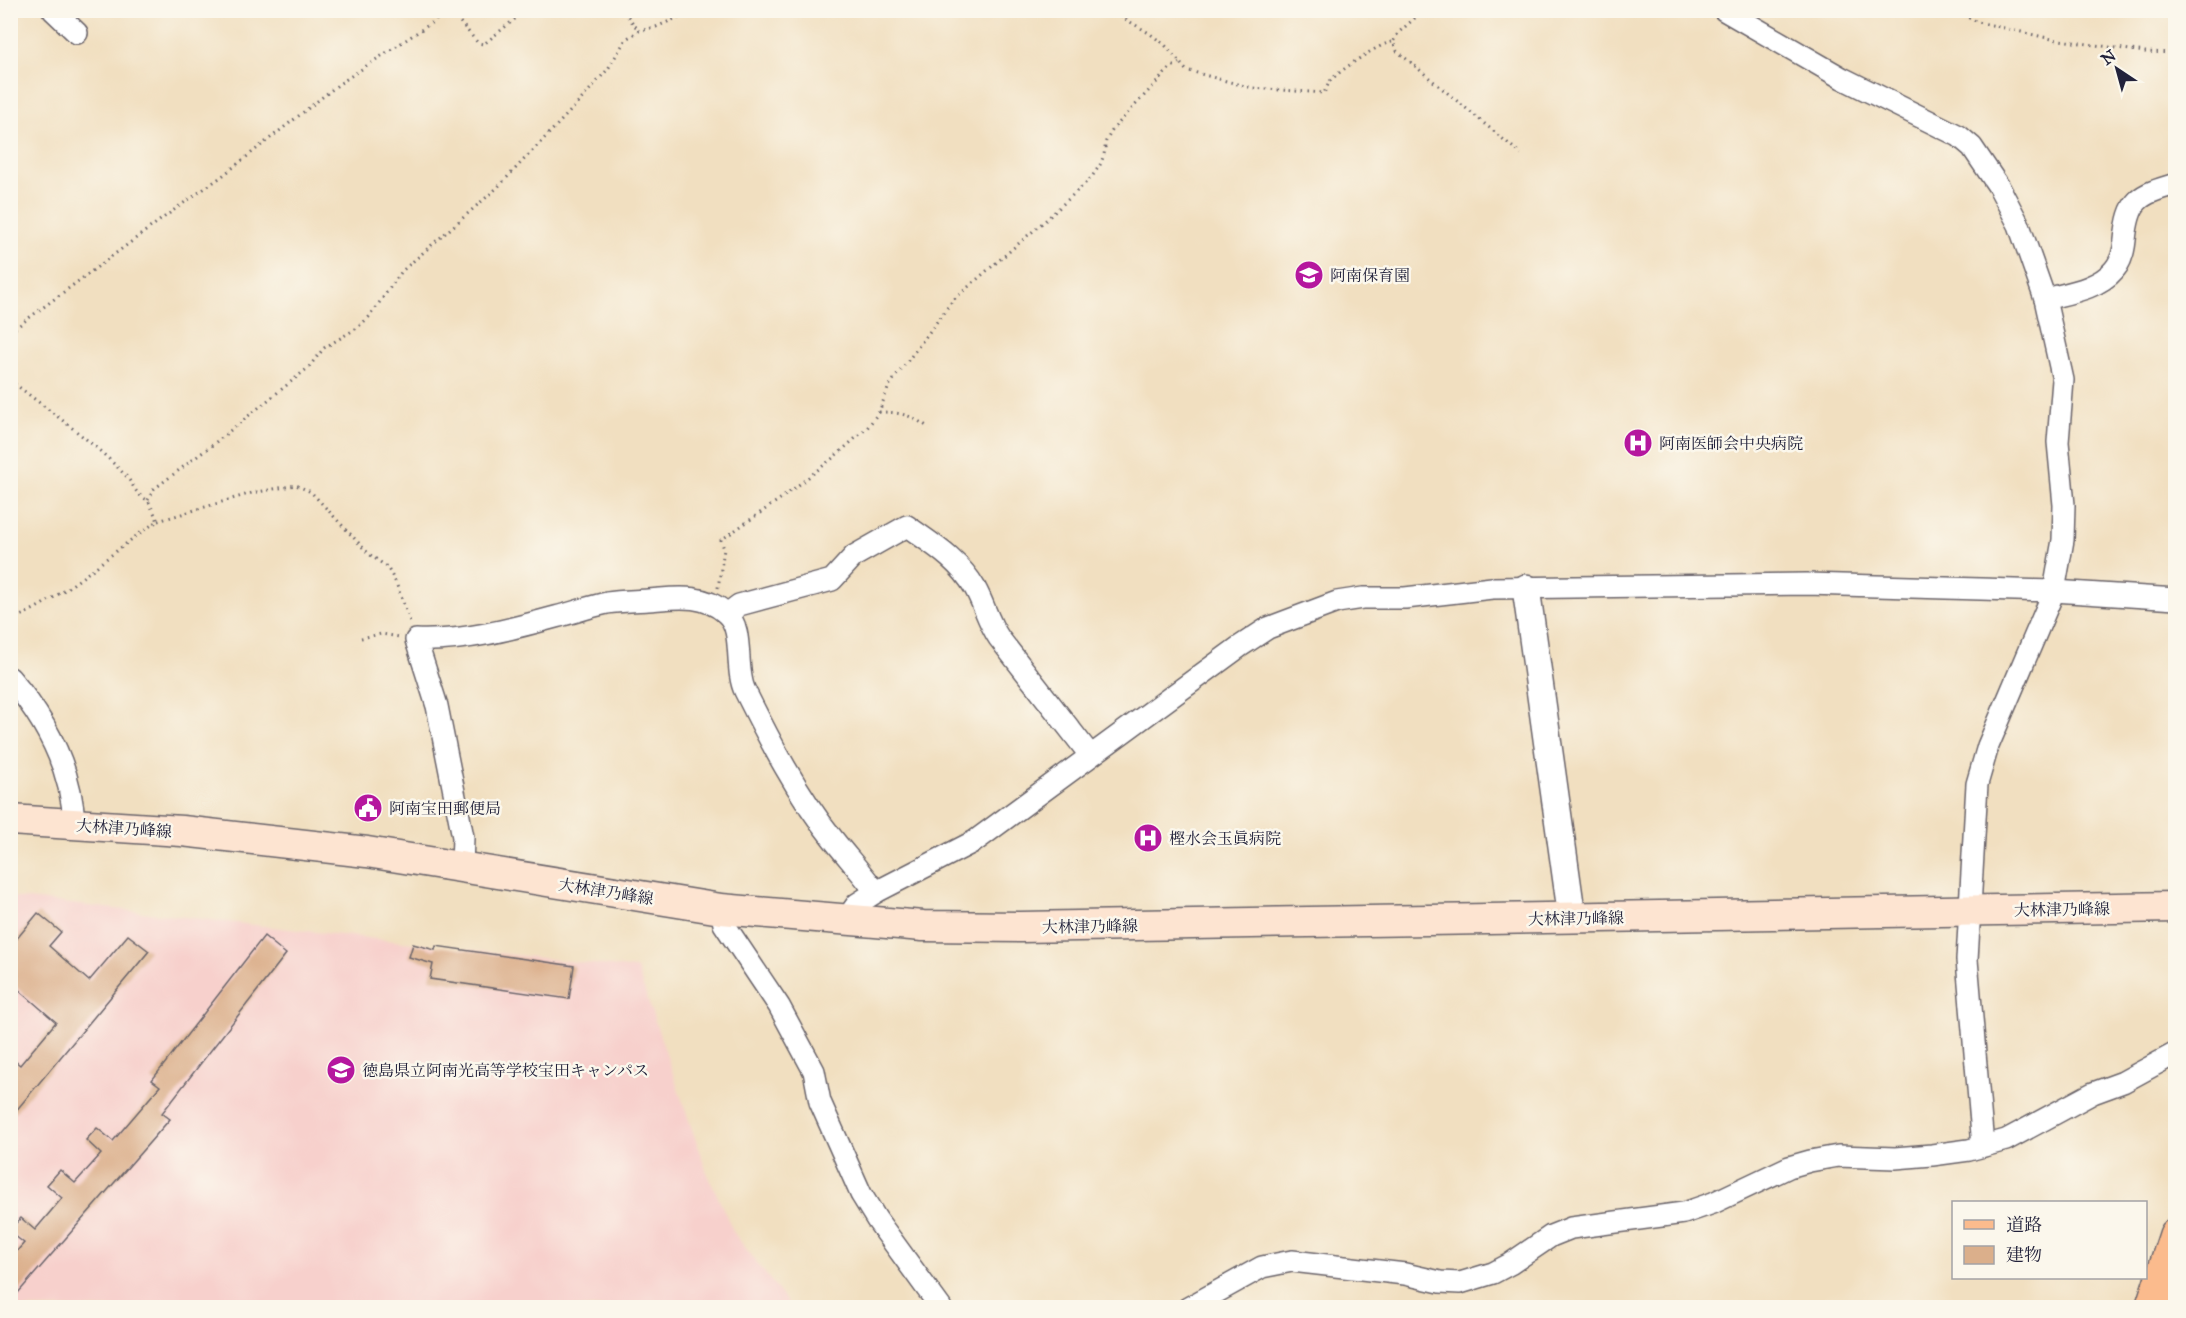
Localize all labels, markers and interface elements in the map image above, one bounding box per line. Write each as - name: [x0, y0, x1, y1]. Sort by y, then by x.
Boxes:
- north arrow: [2087, 39, 2147, 99]
- text: N: [2097, 45, 2120, 69]
- school or university icon: 阿南保育園: [1293, 259, 1325, 291]
- place label: 阿南保育園: [1330, 266, 1410, 285]
- hospital icon: 阿南医師会中央病院: [1622, 427, 1654, 459]
- place label: 阿南医師会中央病院: [1659, 434, 1803, 453]
- public building icon: 阿南宝田郵便局: [352, 792, 384, 824]
- place label: 阿南宝田郵便局: [389, 799, 501, 818]
- street label: 大林津乃峰線: [75, 816, 173, 841]
- hospital icon: 樫水会玉眞病院: [1132, 822, 1164, 854]
- place label: 樫水会玉眞病院: [1169, 829, 1281, 848]
- street label: 大林津乃峰線: [557, 875, 655, 908]
- street label: 大林津乃峰線: [2014, 899, 2110, 920]
- street label: 大林津乃峰線: [1528, 908, 1624, 929]
- street label: 大林津乃峰線: [1042, 916, 1138, 937]
- school or university icon: 徳島県立阿南光高等学校宝田キャンパス: [325, 1054, 357, 1086]
- place label: 徳島県立阿南光高等学校宝田キャンパス: [362, 1061, 649, 1080]
- legend: [1952, 1201, 2147, 1279]
- text: 道路: [2006, 1214, 2042, 1236]
- text: 建物: [2006, 1244, 2042, 1266]

